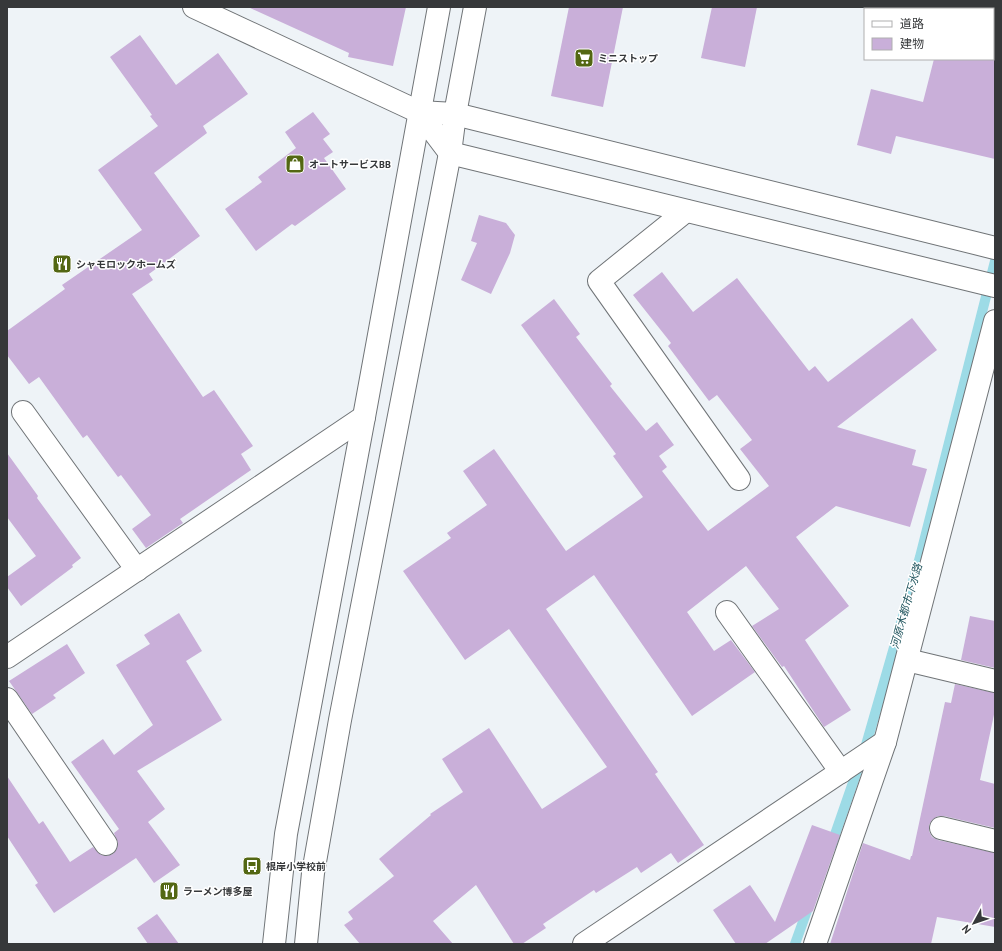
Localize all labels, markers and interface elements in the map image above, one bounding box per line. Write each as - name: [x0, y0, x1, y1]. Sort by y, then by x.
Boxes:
- legend: [864, 8, 994, 60]
- text: 道路: [900, 16, 924, 31]
- text: 建物: [900, 36, 924, 51]
- supermarket icon: ミニストップ: [573, 47, 595, 69]
- place label: ミニストップ: [598, 52, 658, 65]
- shop icon: オートサービスBB: [284, 153, 306, 175]
- place label: オートサービスBB: [309, 158, 391, 171]
- restaurant icon: シャモロックホームズ: [51, 253, 73, 275]
- place label: シャモロックホームズ: [76, 258, 176, 271]
- water label: 河原木都市下水路: [887, 561, 925, 650]
- bus stop icon: 根岸小学校前: [241, 855, 263, 877]
- place label: 根岸小学校前: [266, 860, 326, 873]
- restaurant icon: ラーメン博多屋: [158, 880, 180, 902]
- place label: ラーメン博多屋: [183, 885, 253, 898]
- north arrow: [954, 903, 994, 943]
- text: N: [959, 922, 974, 937]

